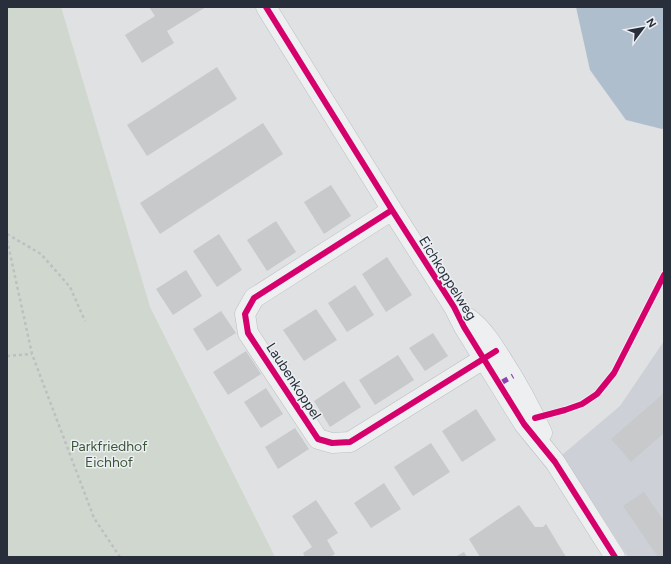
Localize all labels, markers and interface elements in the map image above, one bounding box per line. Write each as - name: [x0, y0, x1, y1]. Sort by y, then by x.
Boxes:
- north arrow: [623, 8, 663, 48]
- text: N: [643, 16, 659, 30]
- street label: Eichkoppelweg: [415, 233, 480, 323]
- street label: Laubenkoppel: [263, 340, 325, 423]
- park label: Parkfriedhof Eichhof: [71, 438, 148, 471]

